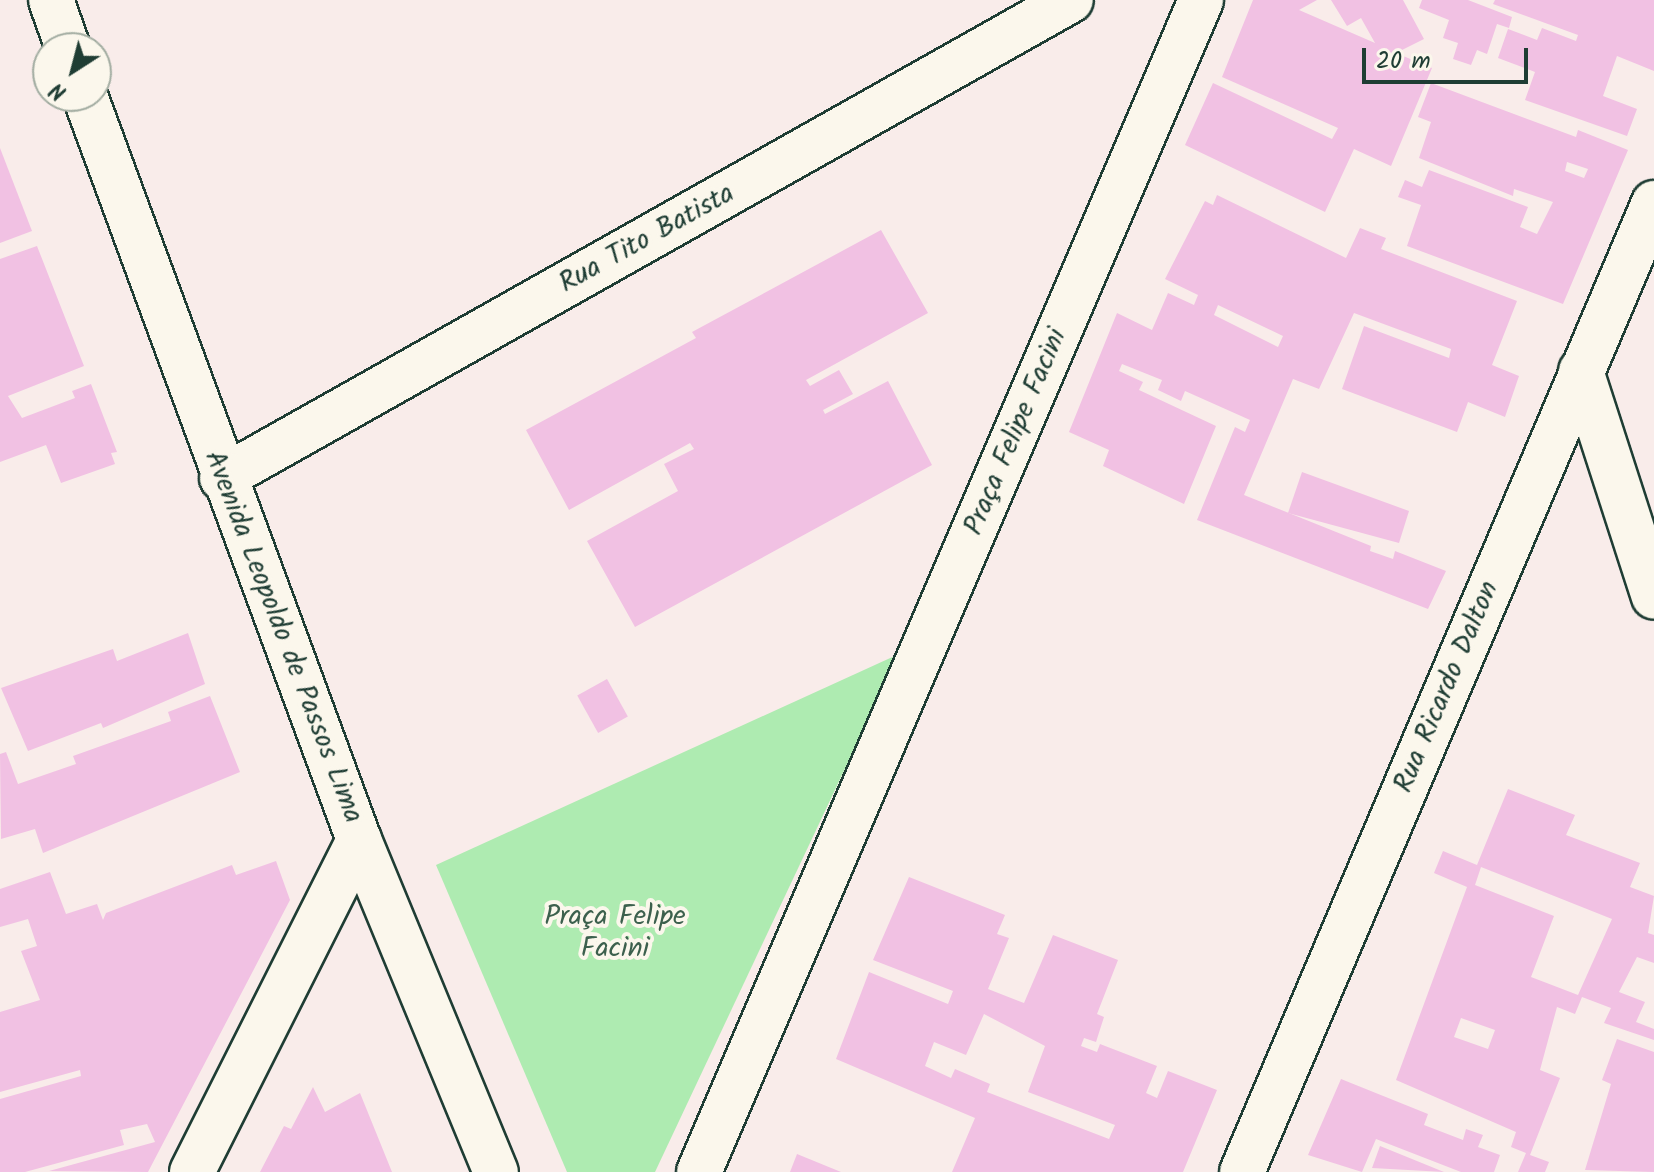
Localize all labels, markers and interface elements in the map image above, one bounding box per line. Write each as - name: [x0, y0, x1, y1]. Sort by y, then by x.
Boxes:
- north arrow: [32, 32, 112, 112]
- scale bar: [1366, 32, 1532, 82]
- text: 20 m: [1376, 42, 1431, 81]
- text: N: [43, 72, 75, 108]
- street label: Rua Tito Batista: [554, 177, 740, 301]
- street label: Praça Felipe Facini: [957, 324, 1075, 540]
- street label: Avenida Leopoldo de Passos Lima: [196, 446, 370, 828]
- street label: Rua Ricardo Dalton: [1387, 576, 1507, 798]
- park label: Praça Felipe Facini: [544, 900, 686, 966]

